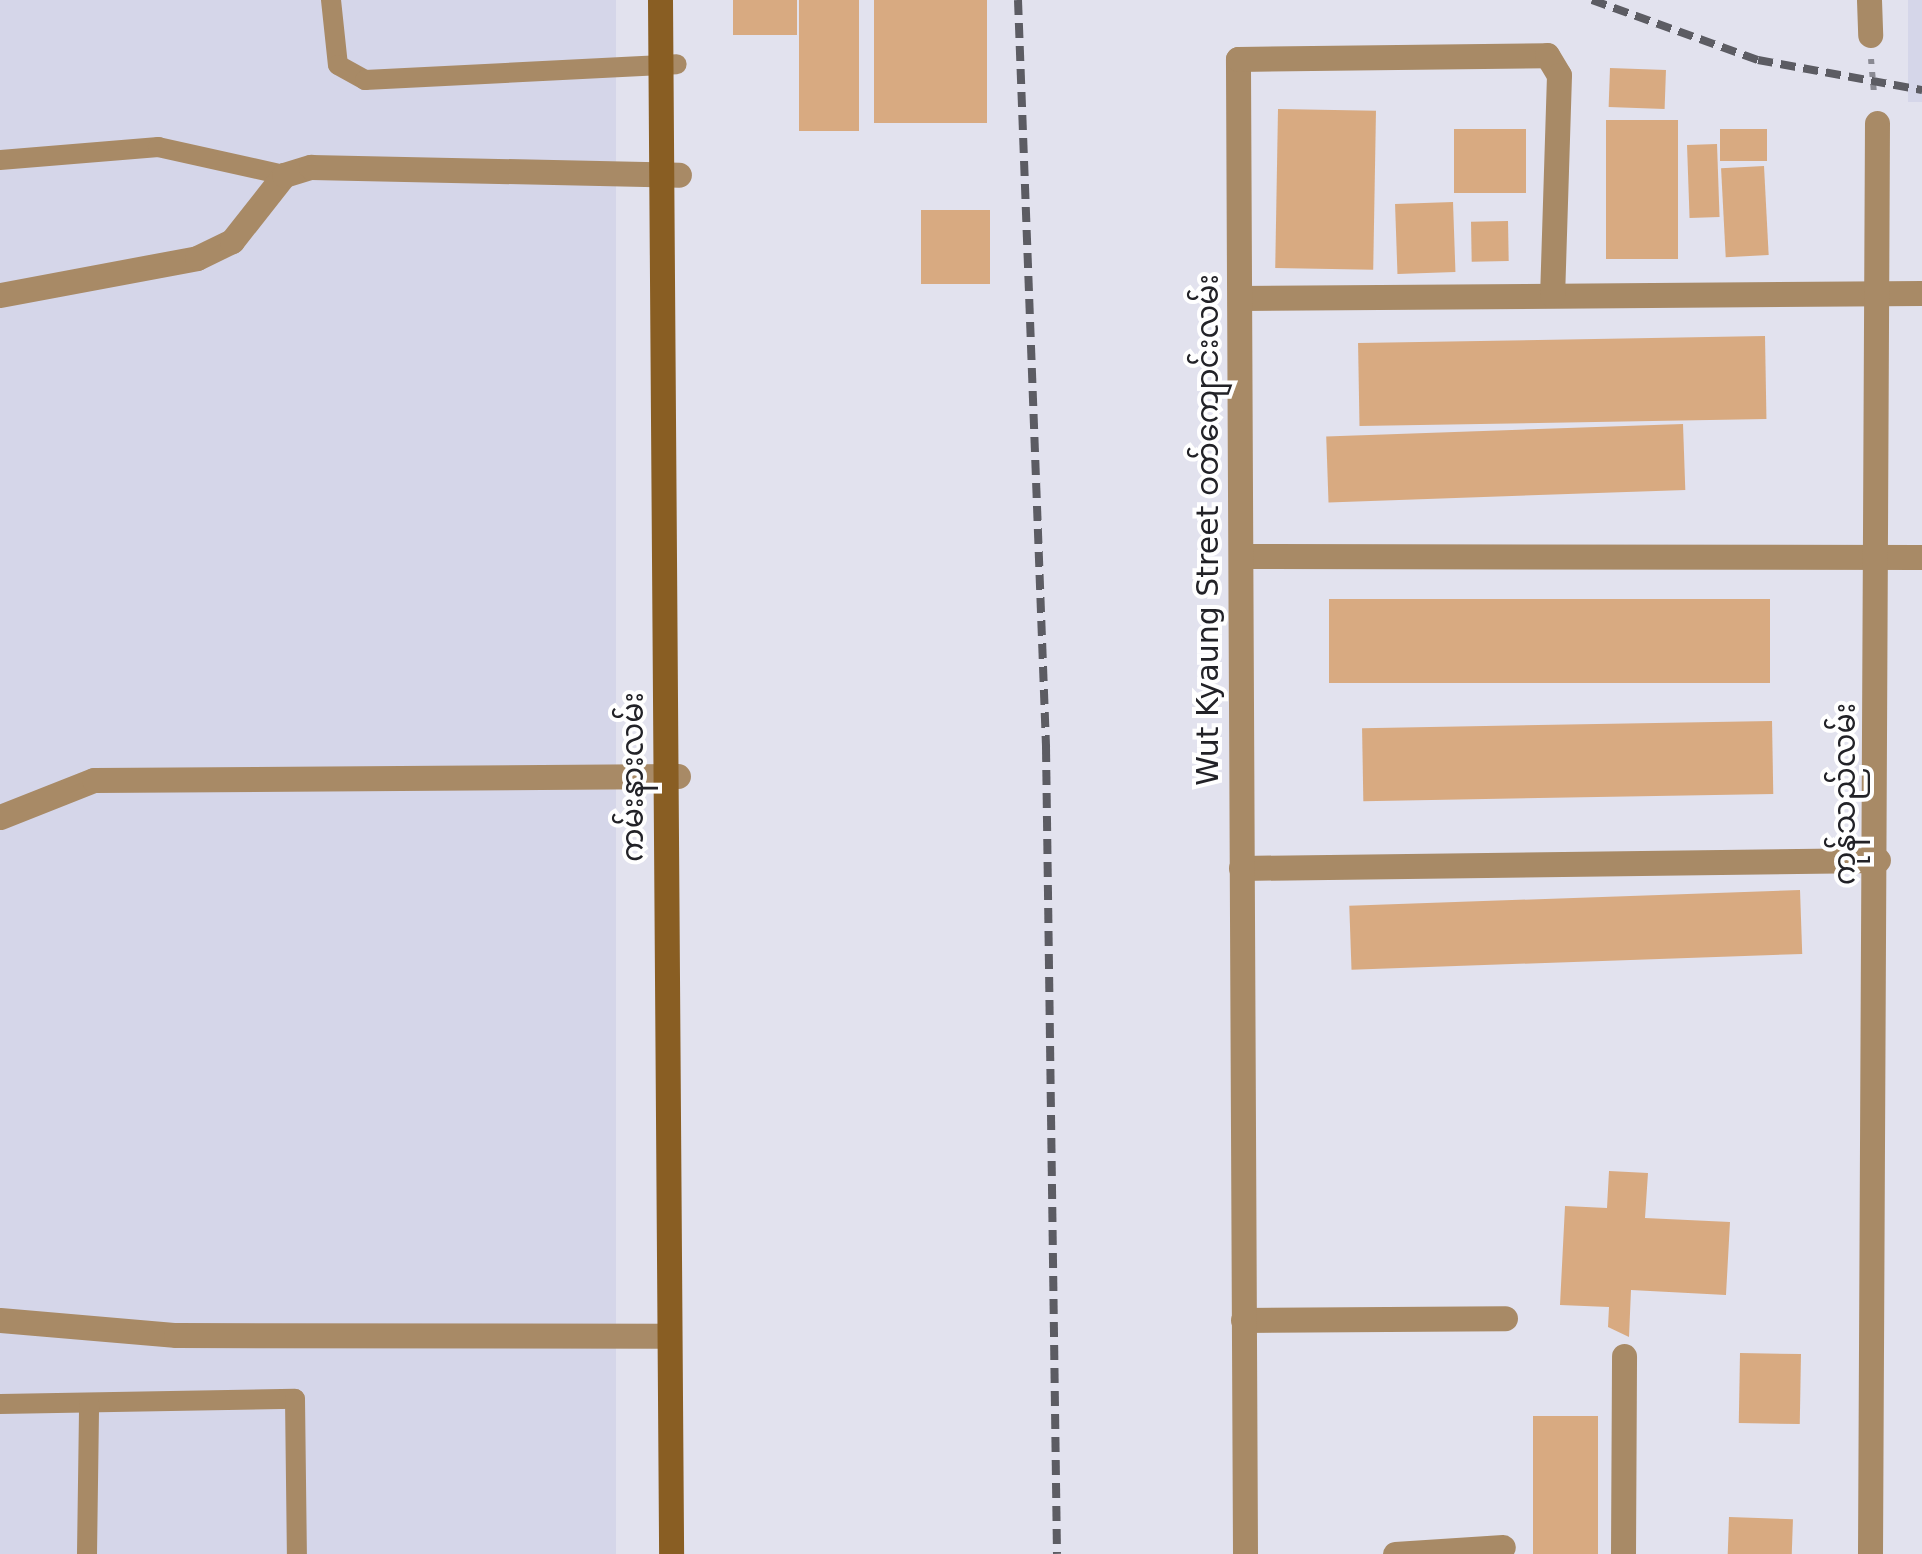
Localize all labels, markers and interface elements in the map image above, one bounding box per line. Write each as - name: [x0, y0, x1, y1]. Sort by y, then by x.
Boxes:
- street label: Wut Kyaung Street ဝတ်ကျောင်းလမ်း: [1190, 274, 1226, 786]
- street label: ကမ်းနားလမ်း: [615, 692, 651, 862]
- street label: ကုန်သည်လမ်း: [1827, 703, 1863, 885]

